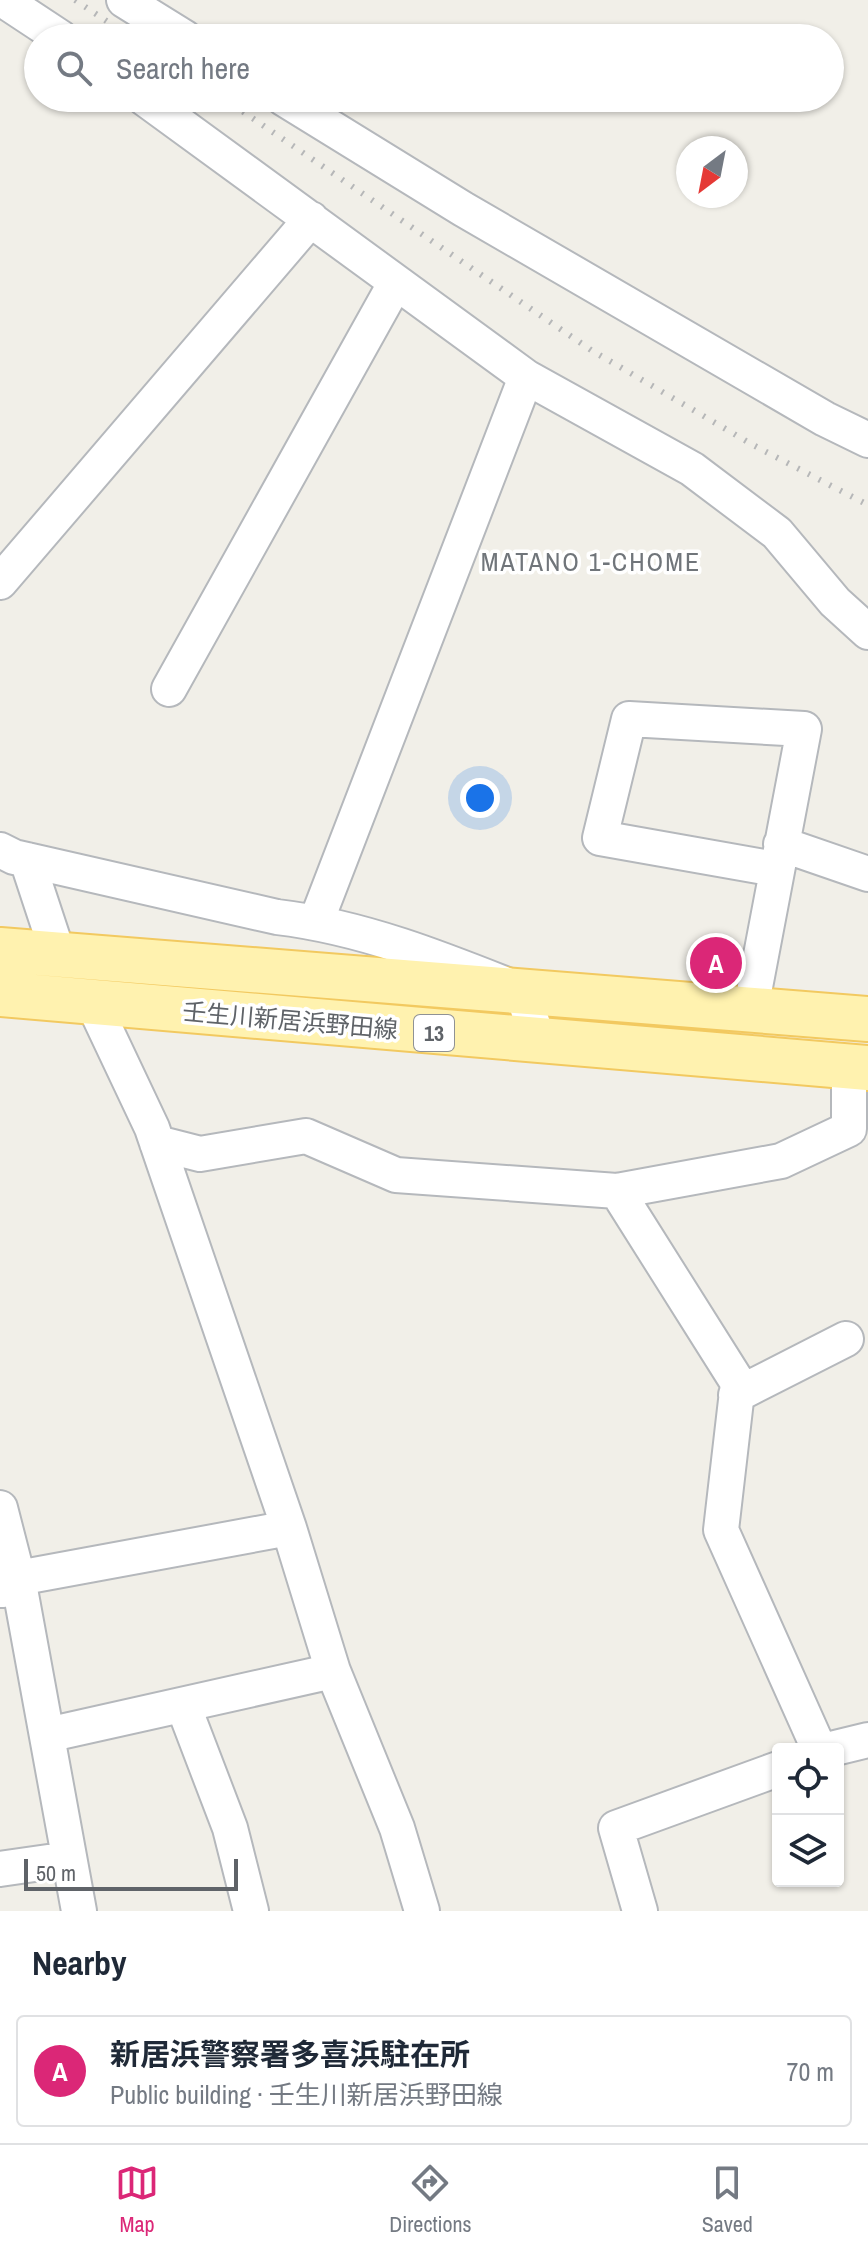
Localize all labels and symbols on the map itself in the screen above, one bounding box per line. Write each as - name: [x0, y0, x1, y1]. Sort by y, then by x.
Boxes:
- north arrow: [676, 136, 748, 208]
- district label: MATANO 1-CHOME: [481, 544, 701, 579]
- your location: [460, 778, 500, 818]
- pin: A: [690, 933, 742, 993]
- street label: 壬生川新居浜野田線: [181, 995, 399, 1045]
- road number: 13: [414, 1015, 454, 1051]
- scale bar: [24, 1855, 238, 1891]

